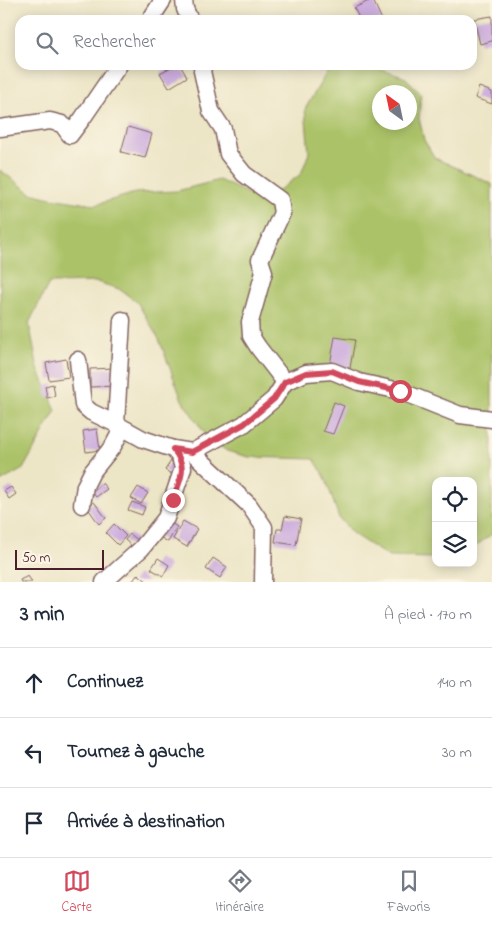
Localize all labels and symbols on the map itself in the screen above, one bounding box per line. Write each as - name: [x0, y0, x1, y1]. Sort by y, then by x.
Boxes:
- north arrow: [372, 85, 417, 130]
- route start: [389, 380, 412, 403]
- route end: [162, 489, 185, 512]
- scale bar: [15, 547, 104, 570]

